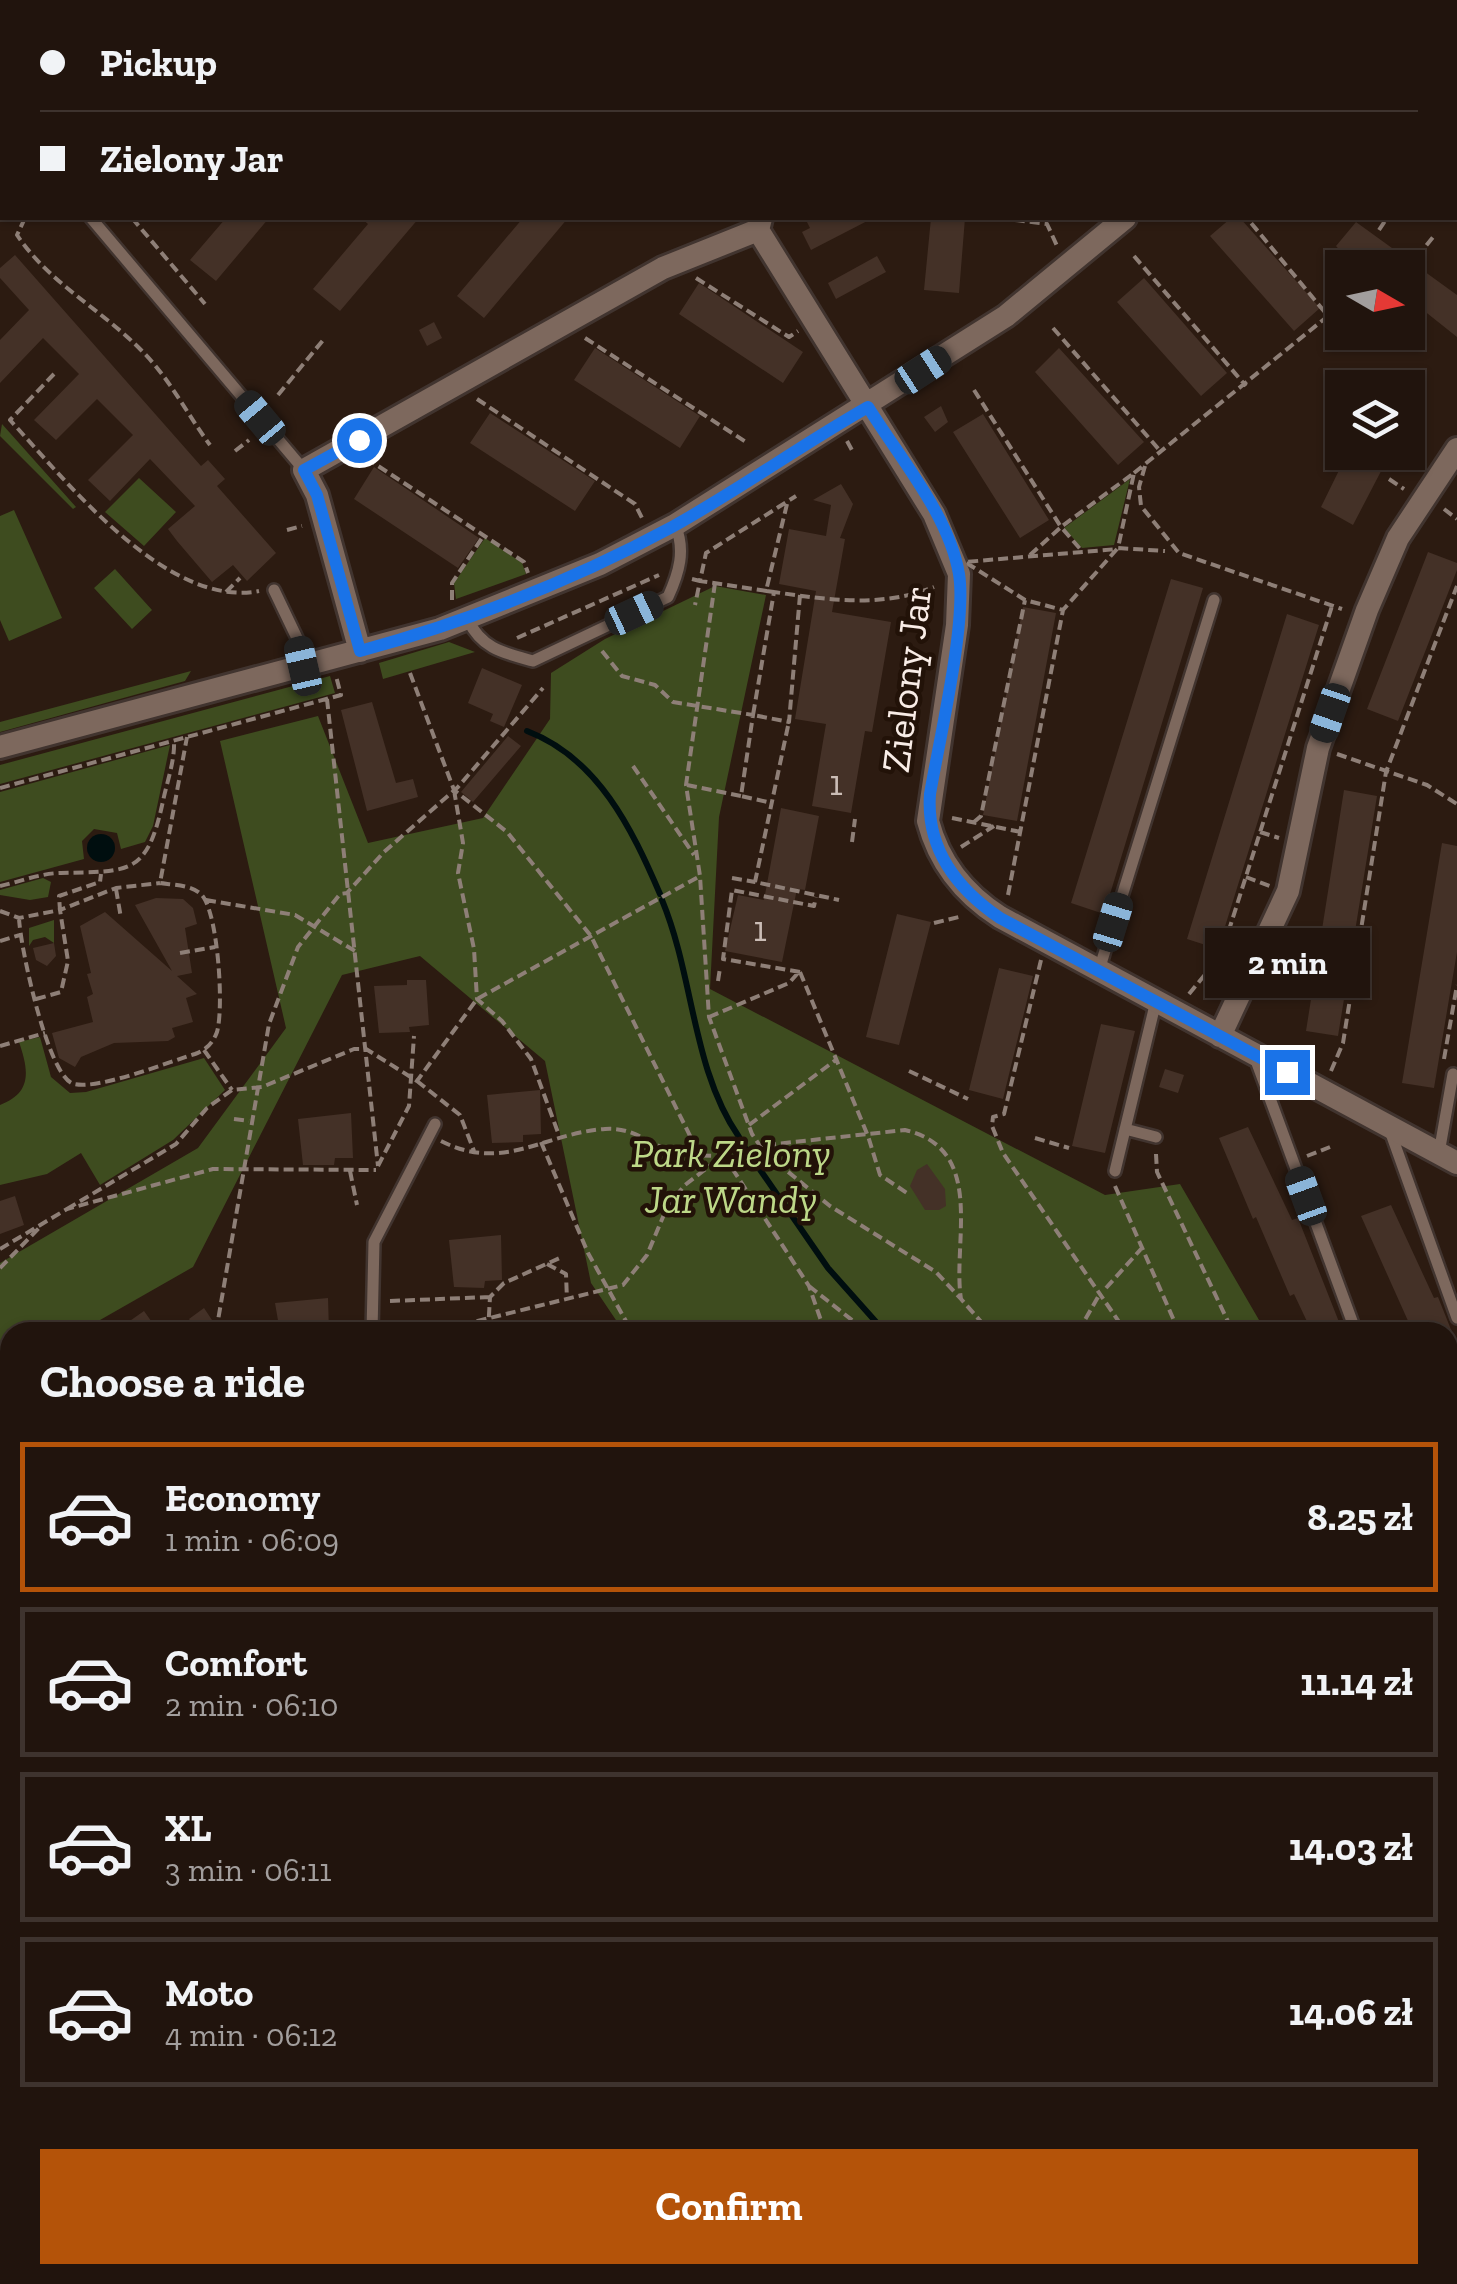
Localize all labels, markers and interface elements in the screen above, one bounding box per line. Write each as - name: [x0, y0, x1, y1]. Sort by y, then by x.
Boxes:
- text: Pickup: [100, 40, 217, 86]
- text: Zielony Jar: [100, 136, 284, 182]
- north arrow: [1325, 250, 1425, 350]
- map controls: [1325, 250, 1425, 470]
- car: [890, 341, 956, 399]
- button: layers: [1325, 370, 1425, 470]
- car: [229, 385, 291, 451]
- route start: [337, 418, 382, 463]
- street label: Zielony Jar: [871, 583, 941, 775]
- car: [600, 587, 668, 639]
- car: [282, 633, 324, 699]
- car: [1306, 680, 1354, 746]
- house number: 1: [829, 762, 843, 804]
- car: [1090, 889, 1136, 955]
- house number: 1: [753, 908, 767, 950]
- callout: 2 min: [1204, 927, 1370, 997]
- text: 2 min: [1248, 944, 1327, 982]
- route end: [1265, 1050, 1310, 1095]
- park label: Park Zielony Jar Wandy: [631, 1129, 831, 1223]
- car: [1282, 1163, 1330, 1229]
- text: Choose a ride: [40, 1355, 305, 1409]
- icon: car: [45, 1472, 135, 1562]
- text: Economy: [165, 1475, 320, 1521]
- text: 8.25 zł: [1307, 1494, 1413, 1540]
- text: 1 min · 06:09: [165, 1521, 339, 1559]
- icon: car: [45, 1637, 135, 1727]
- text: Comfort: [165, 1640, 307, 1686]
- text: 11.14 zł: [1300, 1659, 1413, 1705]
- text: 2 min · 06:10: [165, 1686, 339, 1724]
- icon: car: [45, 1802, 135, 1892]
- text: XL: [165, 1805, 212, 1851]
- text: 14.03 zł: [1289, 1824, 1413, 1870]
- text: 3 min · 06:11: [165, 1851, 332, 1889]
- icon: car: [45, 1967, 135, 2057]
- text: Moto: [165, 1970, 253, 2016]
- text: 14.06 zł: [1289, 1989, 1413, 2035]
- text: 4 min · 06:12: [165, 2016, 337, 2054]
- button: Confirm: [40, 2149, 1418, 2264]

